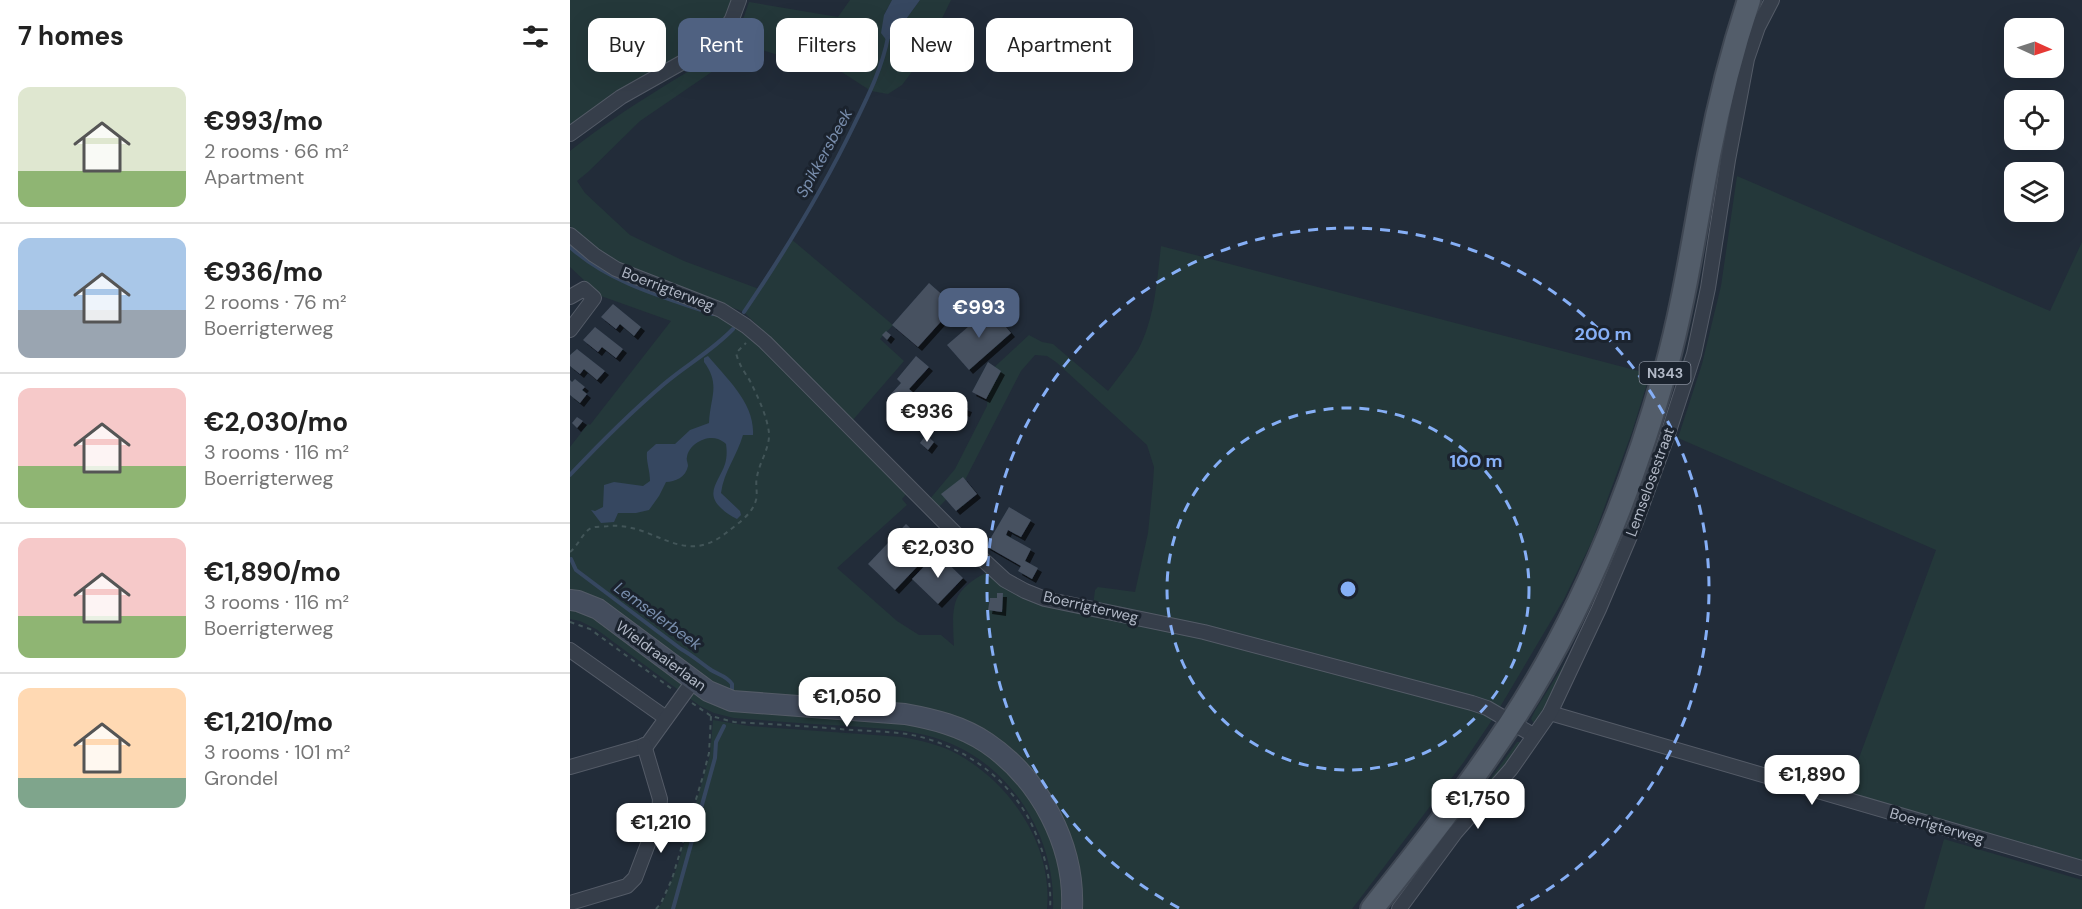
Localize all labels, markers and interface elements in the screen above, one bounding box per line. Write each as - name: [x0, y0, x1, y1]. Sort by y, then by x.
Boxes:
- chip: Buy: [588, 18, 666, 72]
- chip: Rent: [678, 18, 764, 72]
- chip: Filters: [776, 18, 878, 72]
- chip: New: [890, 18, 974, 72]
- chip: Apartment: [986, 18, 1133, 72]
- north arrow: [2004, 18, 2064, 78]
- map controls: [2004, 18, 2064, 222]
- text: 7 homes: [18, 19, 124, 53]
- icon: filters: [519, 20, 552, 53]
- button: locate: [2004, 90, 2064, 150]
- text: €993/mo: [204, 104, 323, 138]
- water label: Spikkersbeek: [791, 104, 857, 201]
- icon: home: [66, 111, 138, 183]
- text: 2 rooms · 66 m²: [204, 138, 349, 164]
- button: layers: [2004, 162, 2064, 222]
- text: Apartment: [204, 164, 304, 190]
- text: €936/mo: [204, 255, 323, 289]
- icon: home: [66, 262, 138, 334]
- street label: Boerrigterweg: [619, 262, 717, 316]
- pin: €993: [943, 288, 1015, 339]
- text: 2 rooms · 76 m²: [204, 289, 347, 315]
- text: €993: [952, 294, 1006, 320]
- text: Boerrigterweg: [204, 315, 334, 341]
- text: 200 m: [1575, 322, 1631, 346]
- road number: N343: [1640, 362, 1690, 384]
- pin: €936: [891, 392, 963, 443]
- text: €936: [900, 398, 954, 424]
- text: €2,030/mo: [204, 405, 348, 439]
- icon: home: [66, 412, 138, 484]
- street label: Lemselosestraat: [1621, 425, 1679, 539]
- text: 3 rooms · 116 m²: [204, 439, 349, 465]
- text: 100 m: [1449, 449, 1503, 473]
- text: Boerrigterweg: [204, 465, 334, 491]
- pin: €2,030: [889, 528, 987, 579]
- text: €2,030: [902, 534, 974, 560]
- text: €1,890/mo: [204, 555, 341, 589]
- icon: home: [66, 562, 138, 634]
- water label: Lemselerbeek: [610, 577, 707, 655]
- centre of rings: [1338, 579, 1358, 599]
- street label: Boerrigterweg: [1041, 586, 1141, 628]
- text: 3 rooms · 116 m²: [204, 589, 349, 615]
- text: Boerrigterweg: [204, 615, 334, 641]
- street label: Wieldraaierlaan: [612, 616, 710, 696]
- pin: €1,050: [798, 677, 896, 728]
- text: €1,050: [813, 683, 881, 709]
- text: €1,210/mo: [204, 705, 333, 739]
- icon: home: [66, 712, 138, 784]
- text: 3 rooms · 101 m²: [204, 739, 350, 765]
- pin: €1,890: [1763, 755, 1861, 806]
- text: €1,890: [1779, 761, 1845, 787]
- text: Grondel: [204, 765, 278, 791]
- pin: €1,750: [1429, 779, 1527, 830]
- text: €1,750: [1446, 785, 1510, 811]
- pin: €1,210: [612, 803, 710, 854]
- street label: Boerrigterweg: [1887, 803, 1987, 849]
- text: €1,210: [631, 809, 691, 835]

